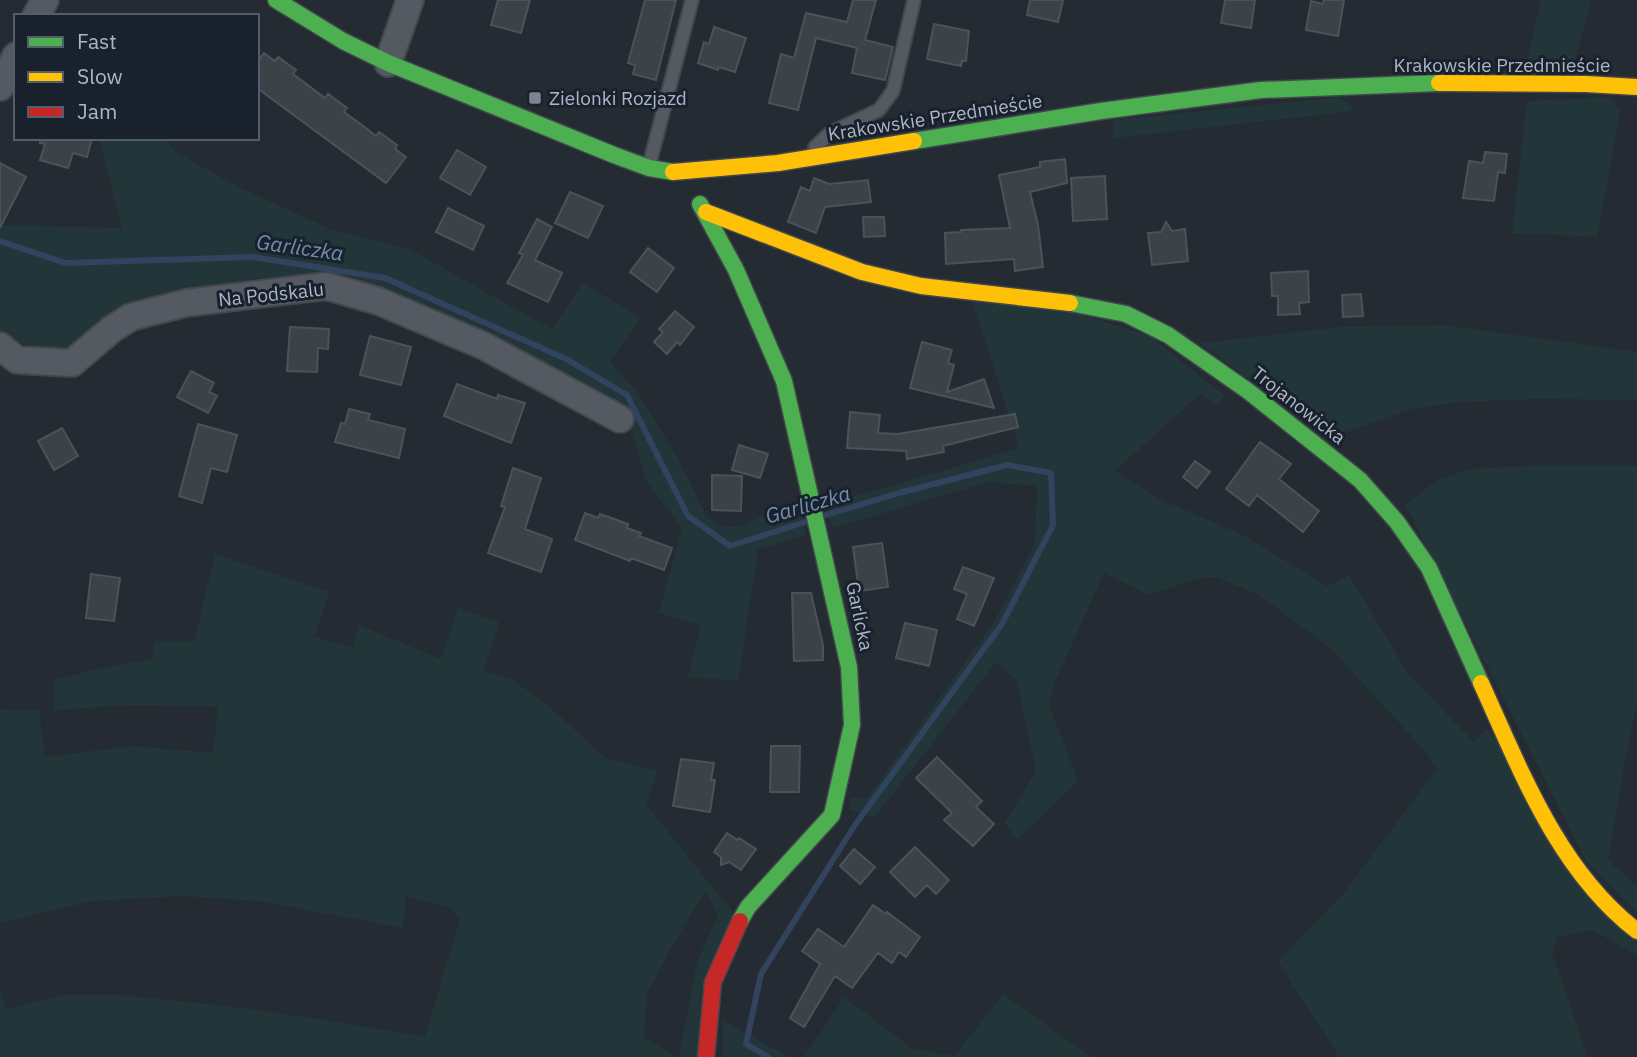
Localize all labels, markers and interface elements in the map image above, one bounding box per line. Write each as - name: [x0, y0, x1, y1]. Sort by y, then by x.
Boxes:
- legend: [14, 14, 259, 140]
- text: Fast: [77, 27, 117, 55]
- street label: Krakowskie Przedmieście: [1394, 53, 1610, 77]
- text: Slow: [77, 62, 123, 90]
- place label: Zielonki Rozjazd: [549, 86, 687, 110]
- street label: Krakowskie Przedmieście: [826, 88, 1044, 146]
- marker: Zielonki Rozjazd: [527, 90, 543, 106]
- text: Jam: [77, 97, 117, 125]
- water label: Garliczka: [255, 227, 345, 267]
- street label: Na Podskalu: [217, 277, 325, 311]
- street label: Trojanowicka: [1247, 361, 1351, 449]
- water label: Garliczka: [762, 479, 854, 530]
- street label: Garlicka: [841, 579, 879, 653]

